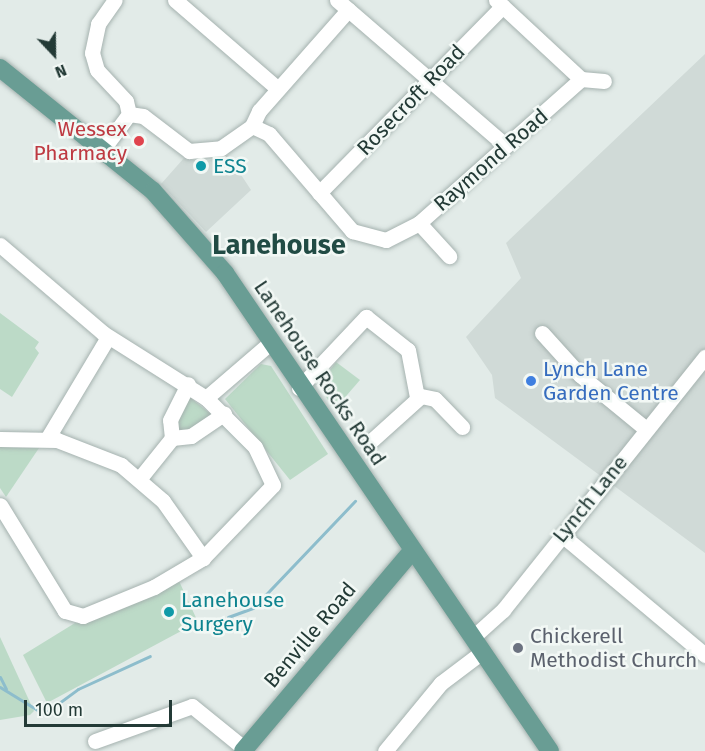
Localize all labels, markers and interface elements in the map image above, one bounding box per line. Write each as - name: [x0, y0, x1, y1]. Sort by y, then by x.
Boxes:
- north arrow: [24, 24, 84, 84]
- street label: Rosecroft Road: [352, 39, 470, 161]
- text: N: [52, 60, 69, 82]
- street label: Raymond Road: [429, 104, 553, 216]
- place label: Wessex Pharmacy: [34, 116, 127, 166]
- marker: Wessex Pharmacy: [132, 134, 146, 148]
- place label: ESS: [213, 153, 247, 179]
- marker: ESS: [194, 159, 208, 173]
- district label: Lanehouse: [212, 230, 346, 262]
- street label: Lanehouse Rocks Road: [249, 276, 391, 470]
- place label: Lynch Lane Garden Centre: [543, 356, 679, 406]
- marker: Lynch Lane Garden Centre: [524, 374, 538, 388]
- street label: Lynch Lane: [547, 450, 633, 548]
- street label: Benville Road: [258, 577, 362, 693]
- place label: Lanehouse Surgery: [181, 587, 284, 637]
- marker: Lanehouse Surgery: [162, 605, 176, 619]
- place label: Chickerell Methodist Church: [530, 623, 697, 673]
- marker: Chickerell Methodist Church: [511, 641, 525, 655]
- scale bar: [27, 688, 176, 726]
- text: 100 m: [35, 699, 83, 721]

